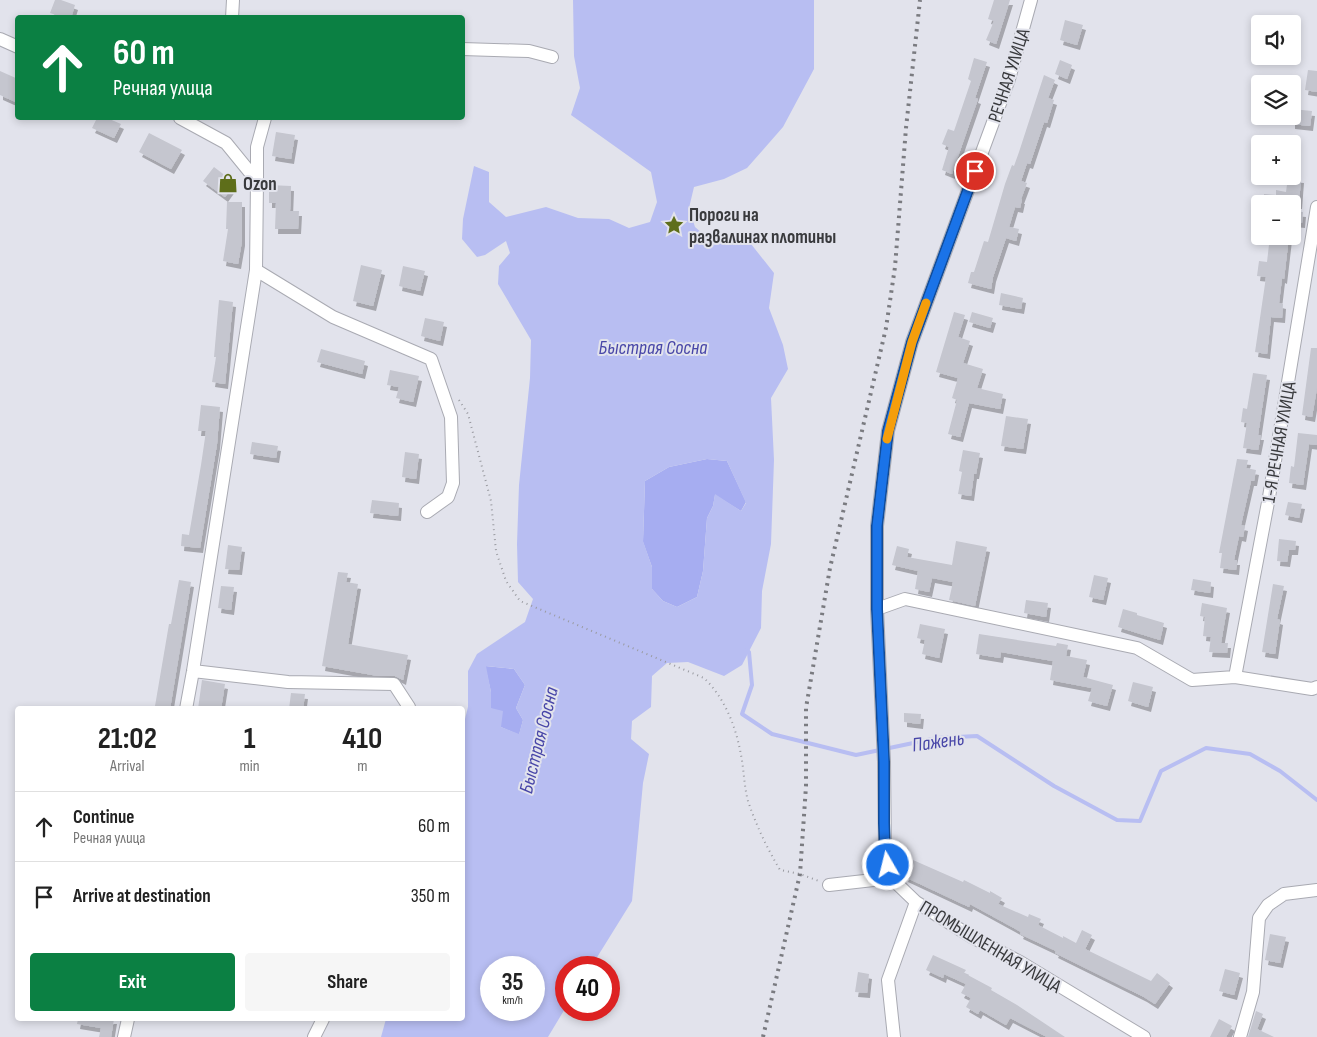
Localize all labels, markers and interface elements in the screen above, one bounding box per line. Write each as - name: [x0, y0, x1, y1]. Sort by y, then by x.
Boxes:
- map controls: [1251, 15, 1301, 245]
- button: sound: [1251, 15, 1301, 65]
- street label: РЕЧНАЯ УЛИЦА: [983, 25, 1036, 125]
- text: 60 m: [113, 32, 175, 75]
- icon: ahead: [30, 35, 95, 100]
- text: Речная улица: [113, 75, 213, 102]
- button: layers: [1251, 75, 1301, 125]
- button: +: [1251, 135, 1301, 185]
- pin: [954, 150, 996, 192]
- icon: arrive: [961, 157, 989, 185]
- shop icon: Ozon: [217, 172, 239, 194]
- place label: Ozon: [243, 173, 277, 196]
- button: −: [1251, 195, 1301, 245]
- place label: Пороги на развалинах плотины: [689, 204, 836, 249]
- place icon: Пороги на развалинах плотины: [663, 214, 685, 236]
- water label: Быстрая Сосна: [599, 336, 707, 360]
- street label: 1-Я РЕЧНАЯ УЛИЦА: [1258, 379, 1302, 505]
- water label: Быстрая Сосна: [514, 685, 564, 796]
- text: 21:02: [98, 721, 157, 757]
- text: 1: [244, 721, 255, 757]
- text: 410: [342, 721, 382, 757]
- water label: Пажень: [911, 726, 966, 758]
- text: Arrival: [110, 757, 144, 776]
- text: min: [239, 757, 260, 776]
- text: m: [357, 757, 367, 776]
- text: Continue: [73, 806, 134, 829]
- icon: ahead: [30, 813, 58, 841]
- text: 60 m: [418, 815, 450, 838]
- text: Речная улица: [73, 829, 146, 848]
- position arrow: [861, 838, 913, 890]
- icon: arrive: [30, 883, 58, 911]
- text: Arrive at destination: [73, 885, 211, 908]
- text: 350 m: [411, 885, 450, 908]
- street label: ПРОМЫШЛЕННАЯ УЛИЦА: [915, 896, 1066, 999]
- button: Exit: [30, 953, 235, 1011]
- button: Share: [245, 953, 450, 1011]
- speed limit sign: 40: [555, 956, 620, 1021]
- text: 35: [501, 967, 524, 998]
- text: km/h: [502, 993, 523, 1008]

